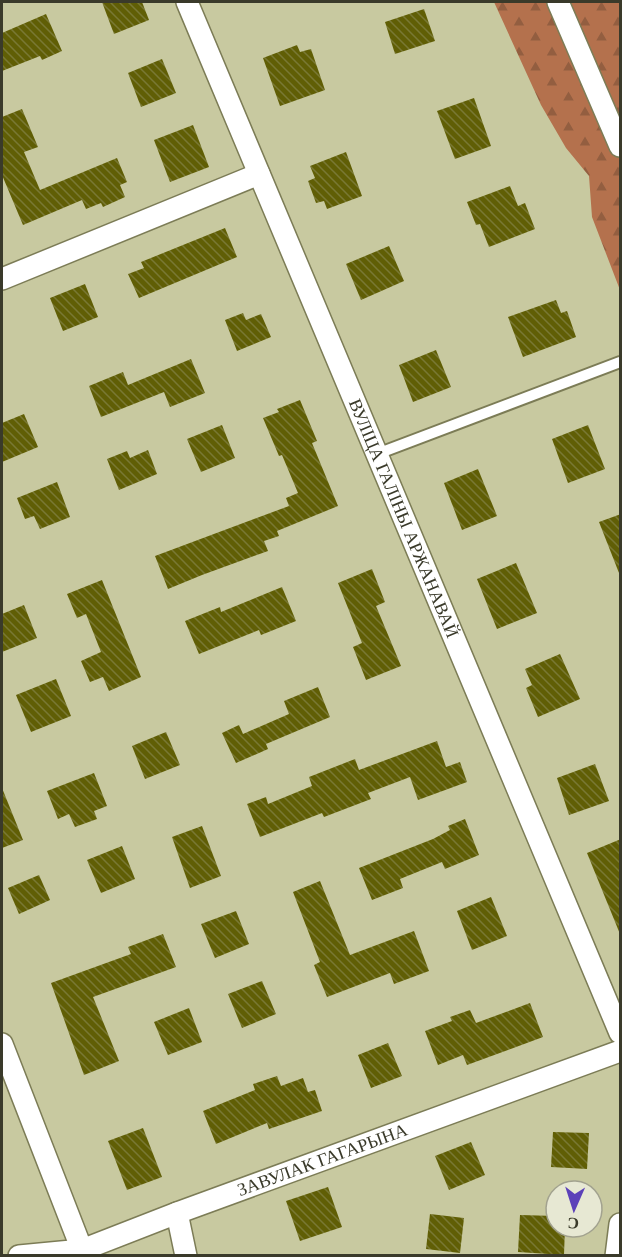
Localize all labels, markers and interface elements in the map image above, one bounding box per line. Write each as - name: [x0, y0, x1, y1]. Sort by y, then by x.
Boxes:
- street label: ВУЛІЦА ГАЛІНЫ АРЖАНАВАЙ: [345, 396, 463, 641]
- street label: ЗАВУЛАК ГАГАРЫНА: [235, 1120, 410, 1200]
- north arrow: [544, 1179, 604, 1239]
- text: С: [567, 1215, 579, 1232]

